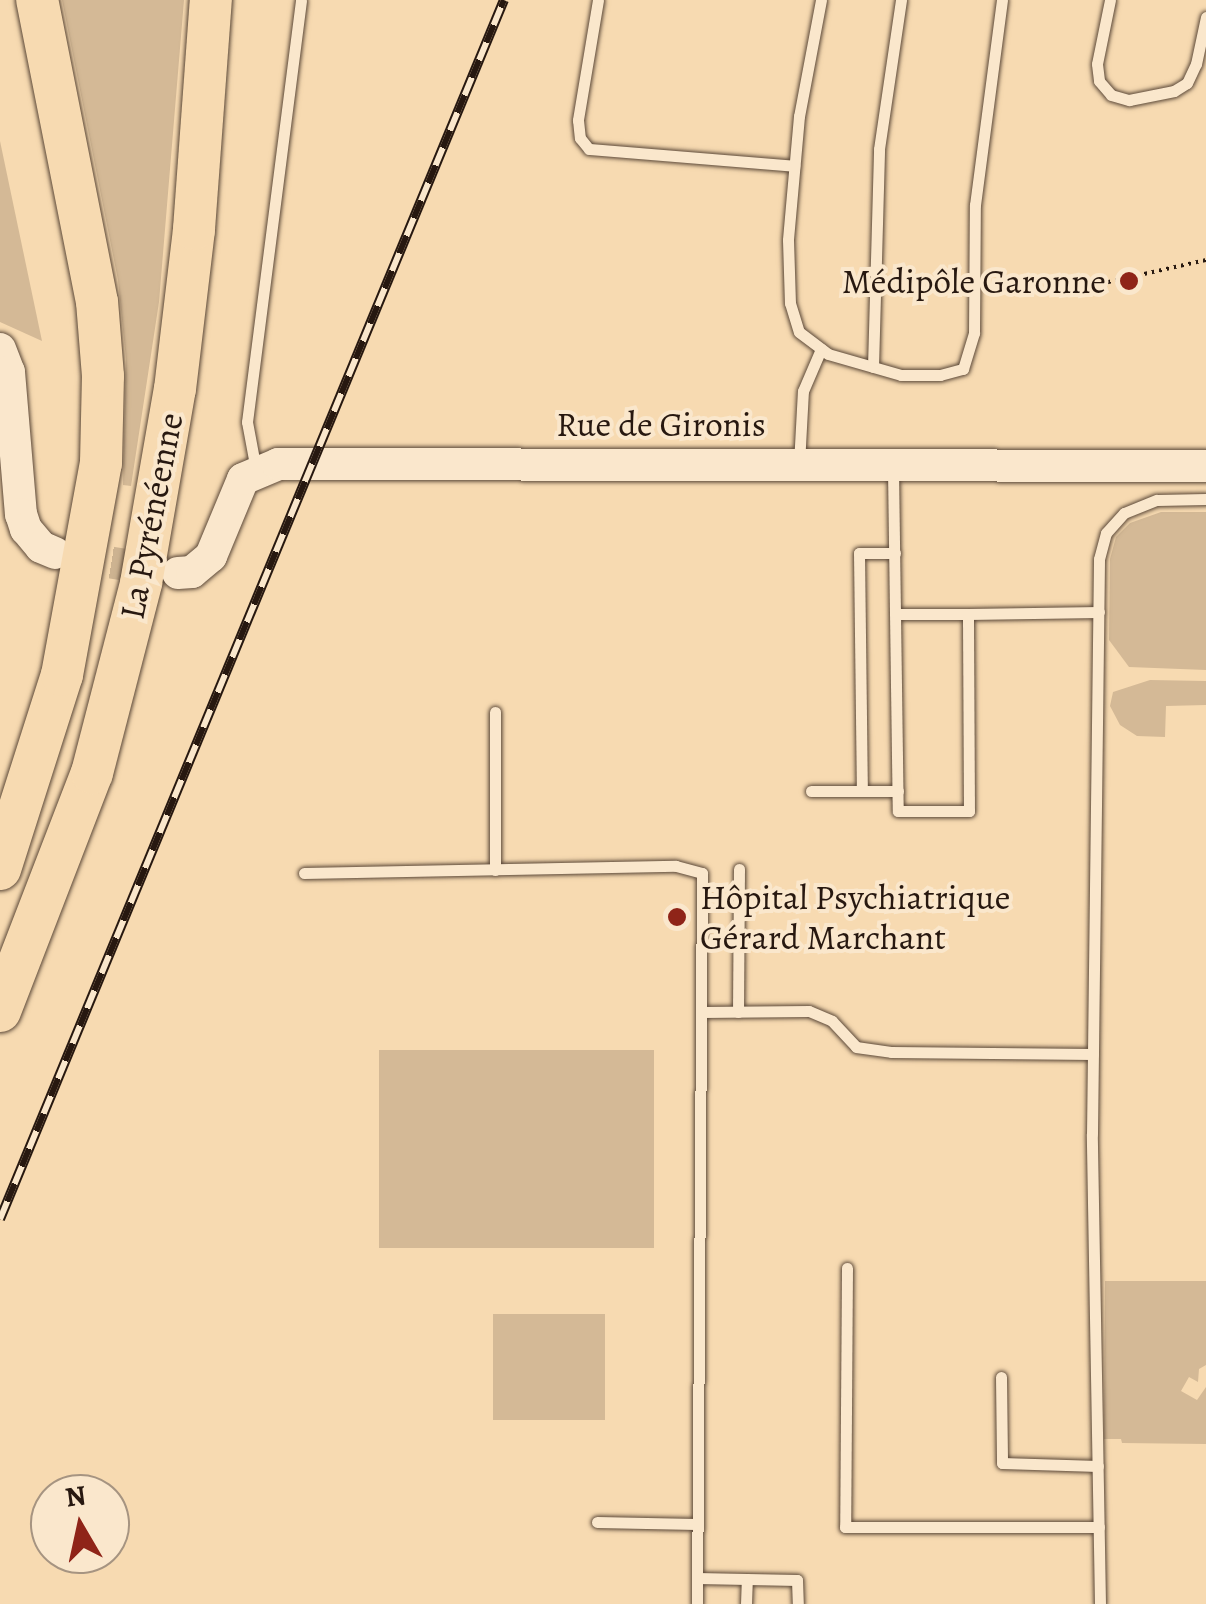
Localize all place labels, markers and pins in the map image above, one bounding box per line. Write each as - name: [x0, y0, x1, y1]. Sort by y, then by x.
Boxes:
- place label: Médipôle Garonne: [842, 260, 1106, 302]
- marker: Médipôle Garonne: [1116, 268, 1142, 294]
- place label: Hôpital Psychiatrique Gérard Marchant: [700, 876, 1010, 958]
- marker: Hôpital Psychiatrique Gérard Marchant: [664, 904, 690, 930]

